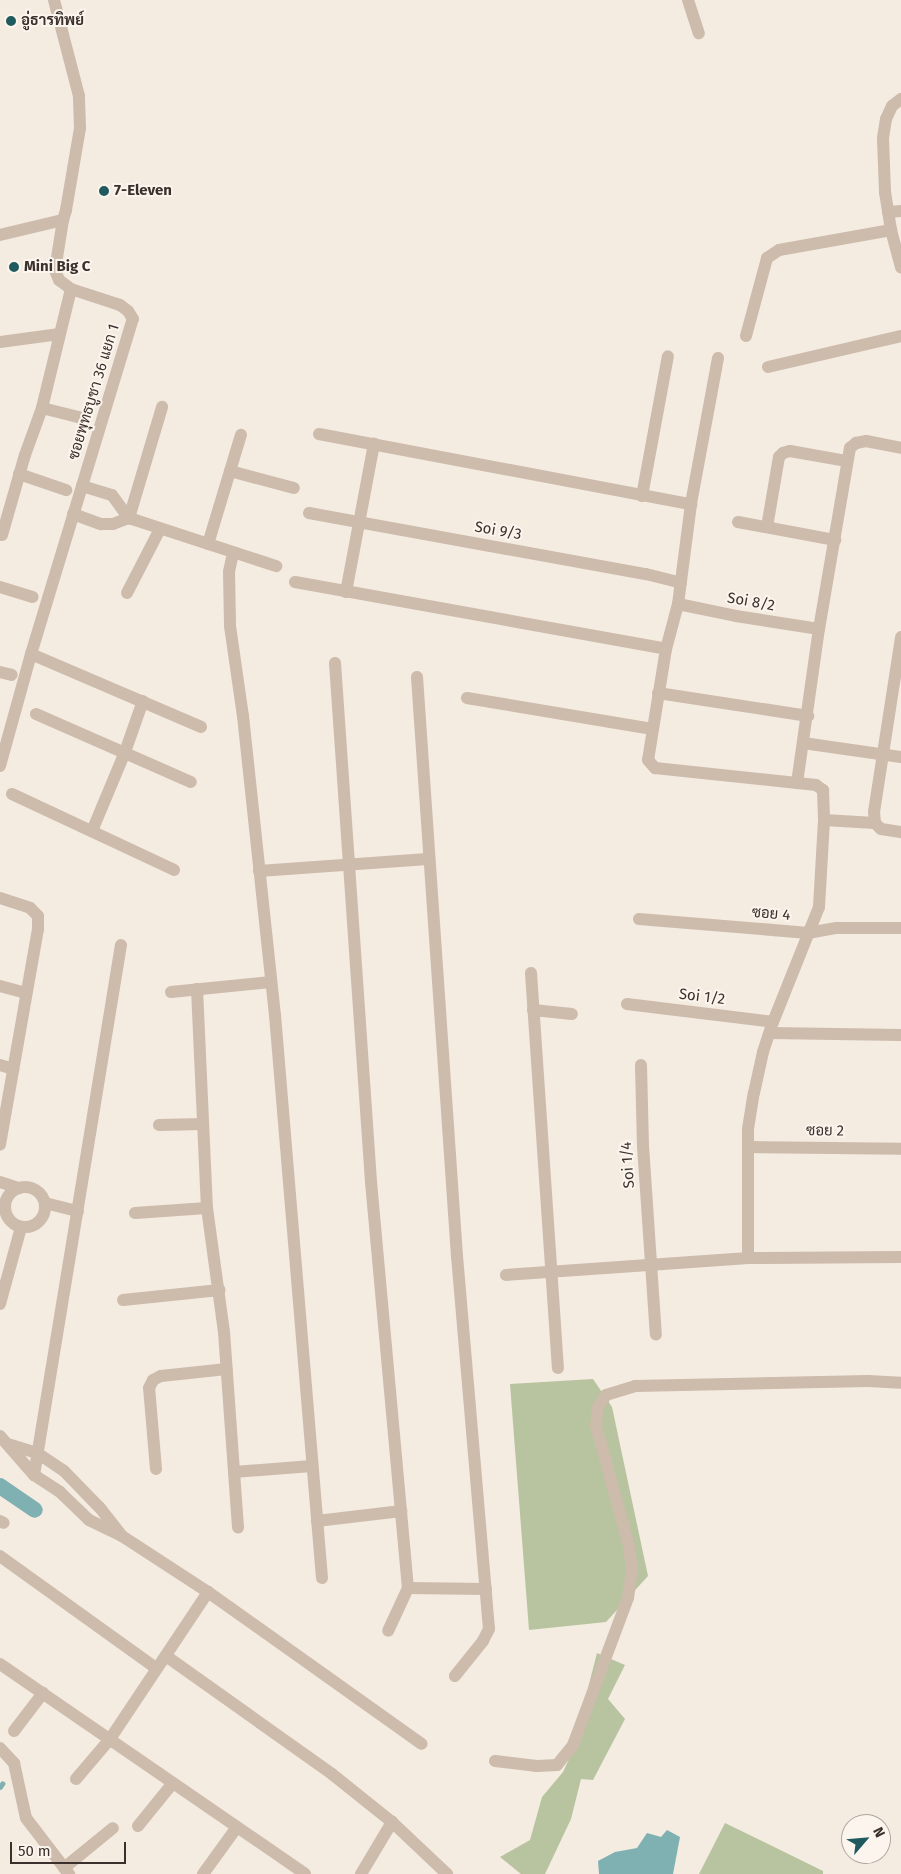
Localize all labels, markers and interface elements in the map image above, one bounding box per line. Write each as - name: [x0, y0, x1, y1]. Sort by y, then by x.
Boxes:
- place label: อู่ธารทิพย์: [21, 12, 84, 30]
- marker: อู่ธารทิพย์: [5, 15, 17, 27]
- place label: 7-Eleven: [114, 182, 172, 200]
- marker: 7-Eleven: [98, 185, 110, 197]
- place label: Mini Big C: [24, 258, 90, 276]
- marker: Mini Big C: [8, 261, 20, 273]
- street label: ซอยพุทธบูชา 36 แยก 1: [65, 322, 123, 462]
- street label: Soi 9/3: [473, 518, 523, 544]
- street label: Soi 8/2: [726, 589, 776, 615]
- street label: ซอย 4: [751, 903, 791, 925]
- street label: Soi 1/2: [678, 985, 726, 1009]
- street label: ซอย 2: [806, 1122, 844, 1140]
- street label: Soi 1/4: [617, 1141, 639, 1189]
- north arrow: [841, 1814, 891, 1864]
- text: N: [869, 1824, 889, 1840]
- scale bar: [12, 1832, 129, 1864]
- text: 50 m: [18, 1842, 51, 1860]

